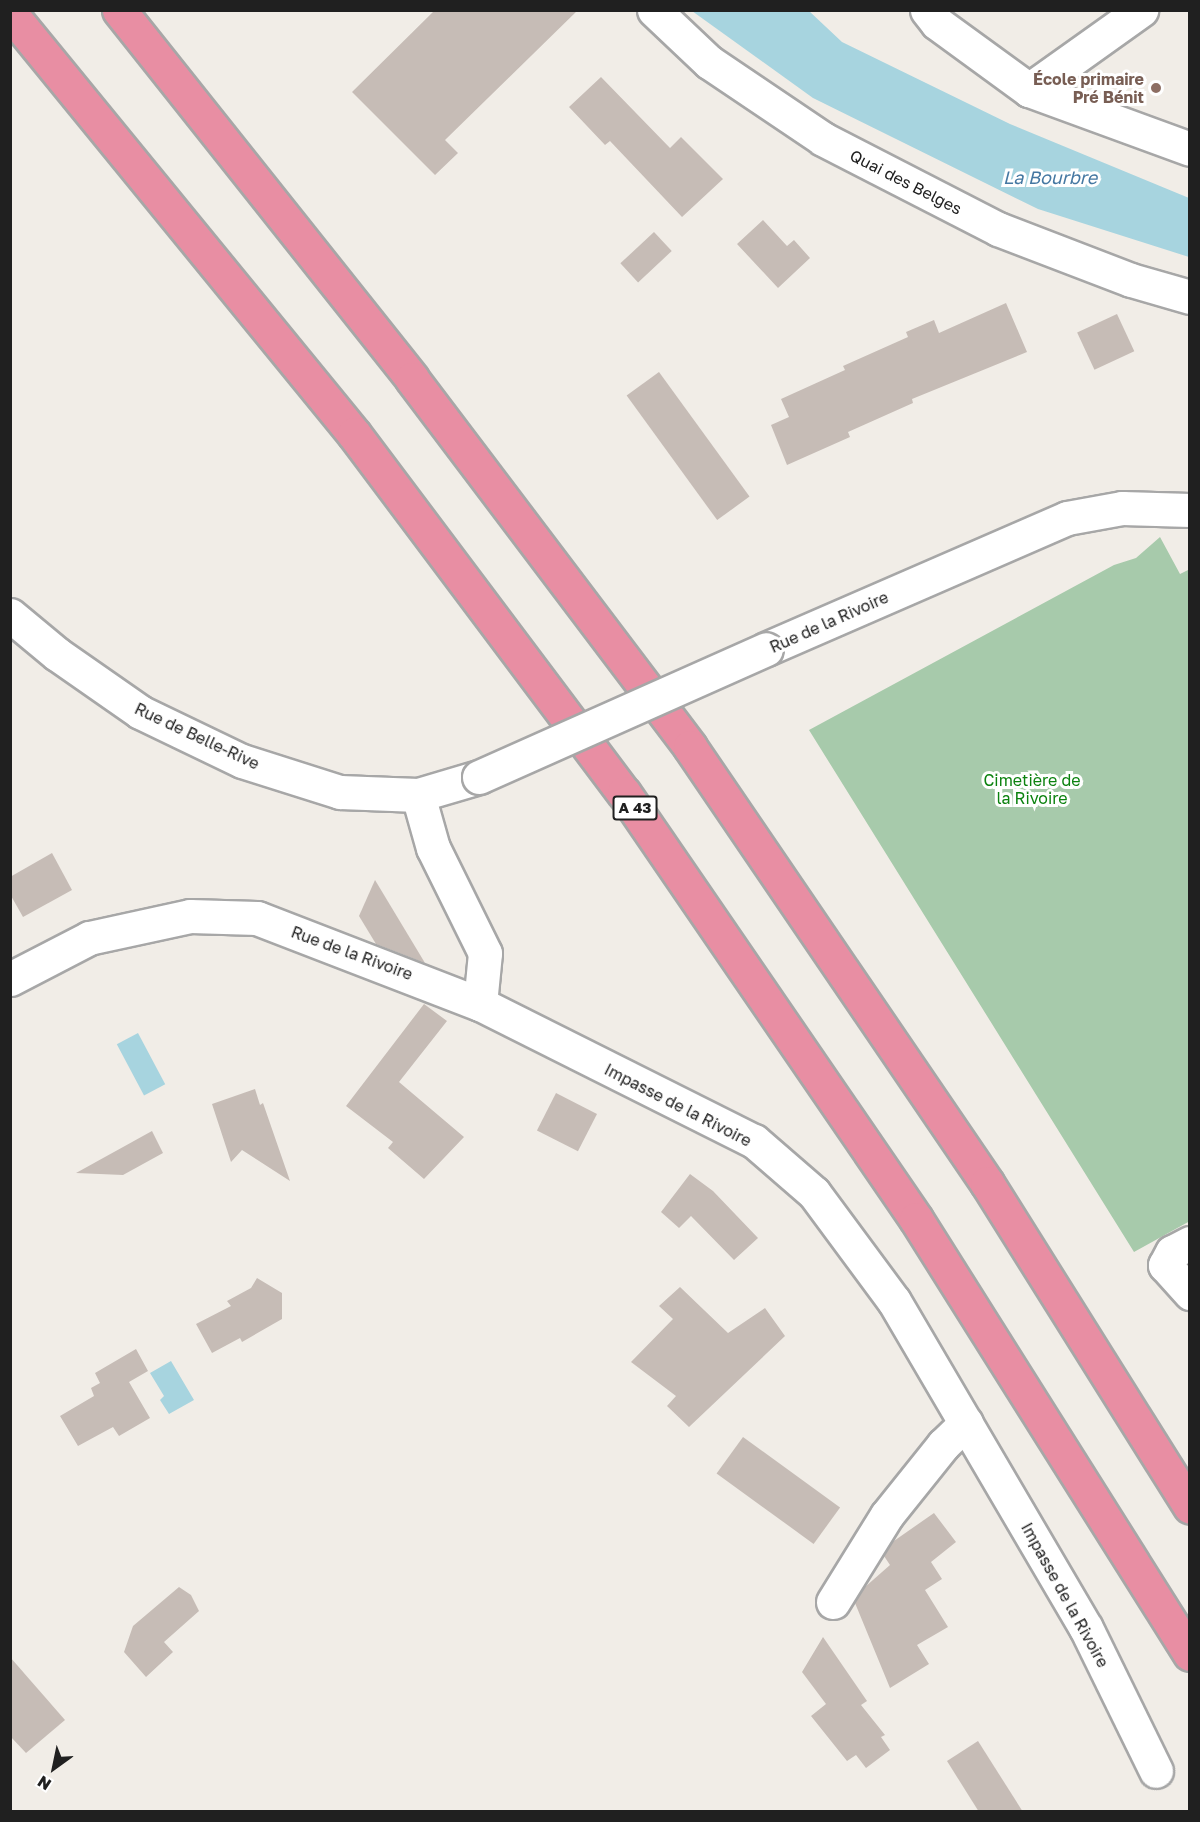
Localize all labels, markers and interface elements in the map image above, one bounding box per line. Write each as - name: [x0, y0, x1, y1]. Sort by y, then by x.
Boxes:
- place label: École primaire Pré Bénit: [1033, 69, 1144, 107]
- marker: École primaire Pré Bénit: [1149, 81, 1163, 95]
- street label: Quai des Belges: [847, 146, 965, 218]
- water label: La Bourbre: [1003, 166, 1097, 188]
- street label: Rue de la Rivoire: [767, 587, 891, 657]
- street label: Rue de Belle-Rive: [132, 699, 262, 773]
- park label: Cimetière de la Rivoire: [983, 770, 1081, 808]
- road number: A 43: [612, 796, 658, 820]
- street label: Rue de la Rivoire: [289, 922, 415, 984]
- street label: Impasse de la Rivoire: [601, 1060, 755, 1150]
- street label: Impasse de la Rivoire: [1017, 1519, 1113, 1671]
- north arrow: [24, 1738, 84, 1798]
- text: N: [34, 1771, 55, 1795]

